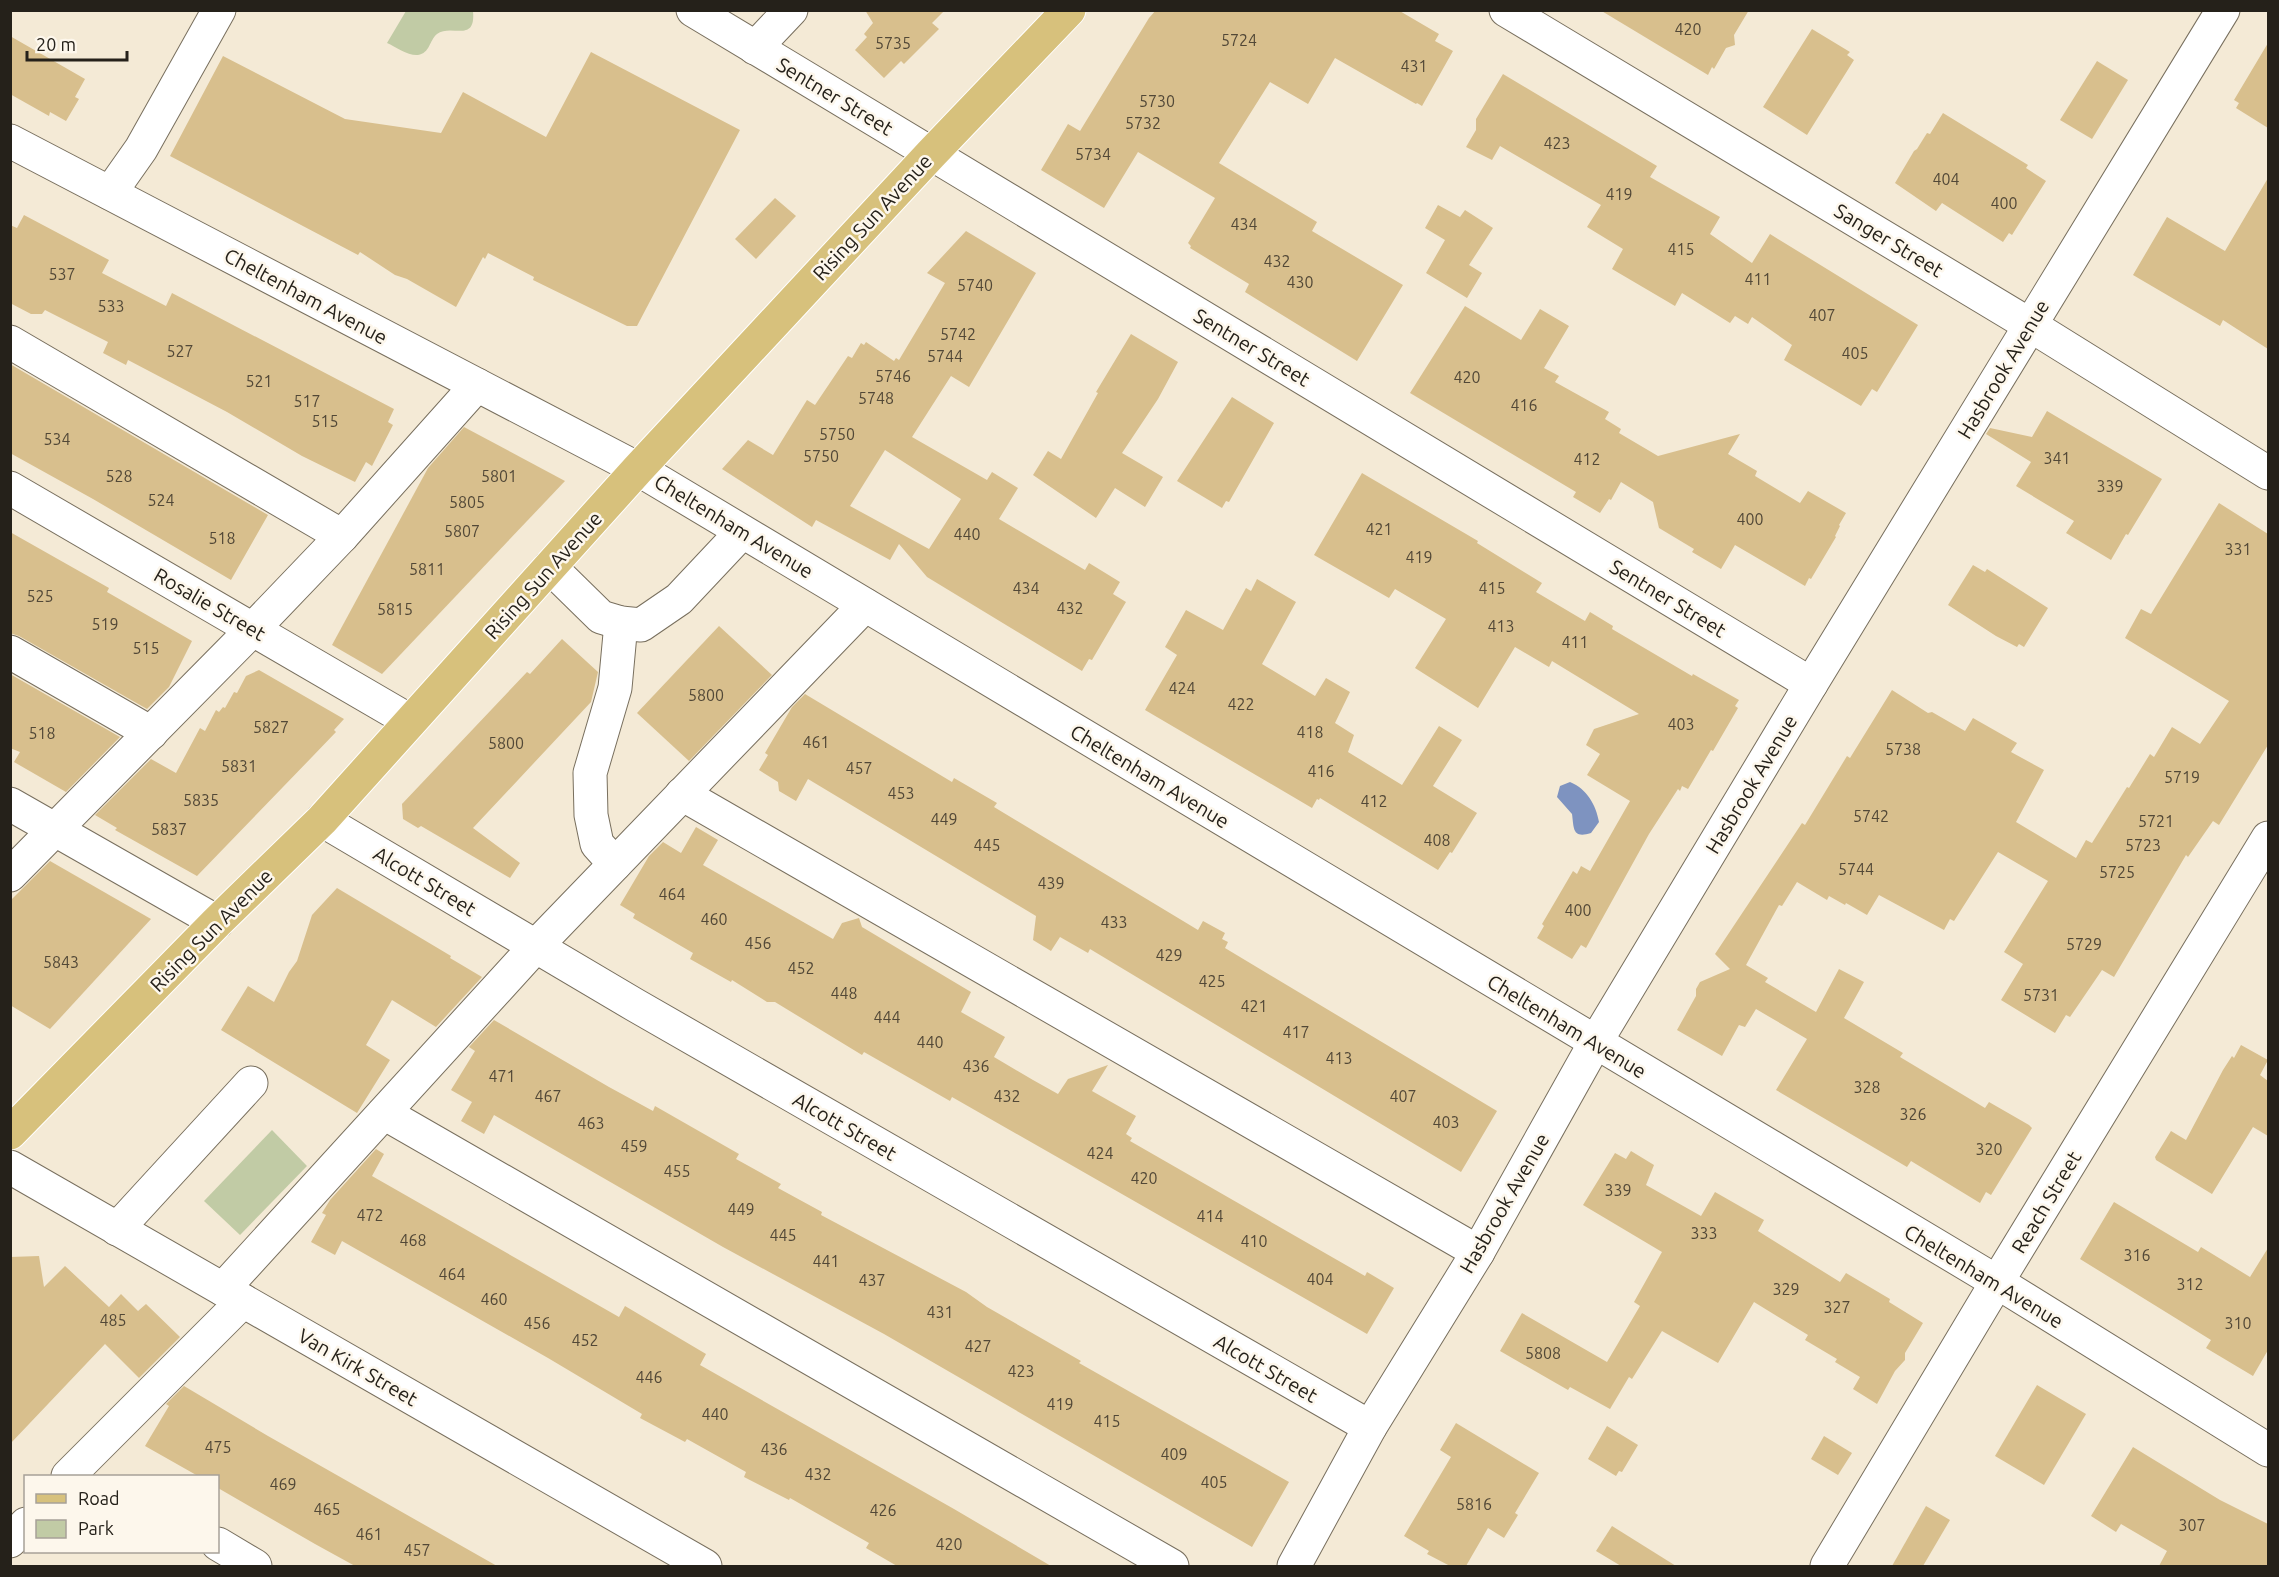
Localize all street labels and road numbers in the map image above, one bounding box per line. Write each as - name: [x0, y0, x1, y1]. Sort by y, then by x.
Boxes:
- street label: Sentner Street: [773, 52, 897, 140]
- street label: Rising Sun Avenue: [808, 149, 936, 285]
- street label: Sanger Street: [1830, 199, 1948, 282]
- street label: Cheltenham Avenue: [221, 243, 391, 349]
- street label: Hasbrook Avenue: [1953, 296, 2053, 442]
- street label: Sentner Street: [1190, 303, 1314, 391]
- street label: Cheltenham Avenue: [650, 469, 818, 583]
- street label: Rising Sun Avenue: [480, 506, 606, 644]
- street label: Sentner Street: [1606, 554, 1730, 642]
- street label: Rosalie Street: [150, 563, 270, 645]
- street label: Hasbrook Avenue: [1701, 711, 1801, 857]
- street label: Cheltenham Avenue: [1066, 719, 1234, 833]
- street label: Alcott Street: [370, 841, 480, 921]
- street label: Rising Sun Avenue: [145, 864, 277, 996]
- street label: Cheltenham Avenue: [1483, 969, 1651, 1083]
- street label: Alcott Street: [789, 1087, 901, 1165]
- street label: Hasbrook Avenue: [1455, 1129, 1553, 1277]
- street label: Reach Street: [2007, 1147, 2086, 1257]
- street label: Cheltenham Avenue: [1900, 1219, 2068, 1333]
- street label: Van Kirk Street: [294, 1323, 422, 1411]
- street label: Alcott Street: [1210, 1329, 1322, 1407]

